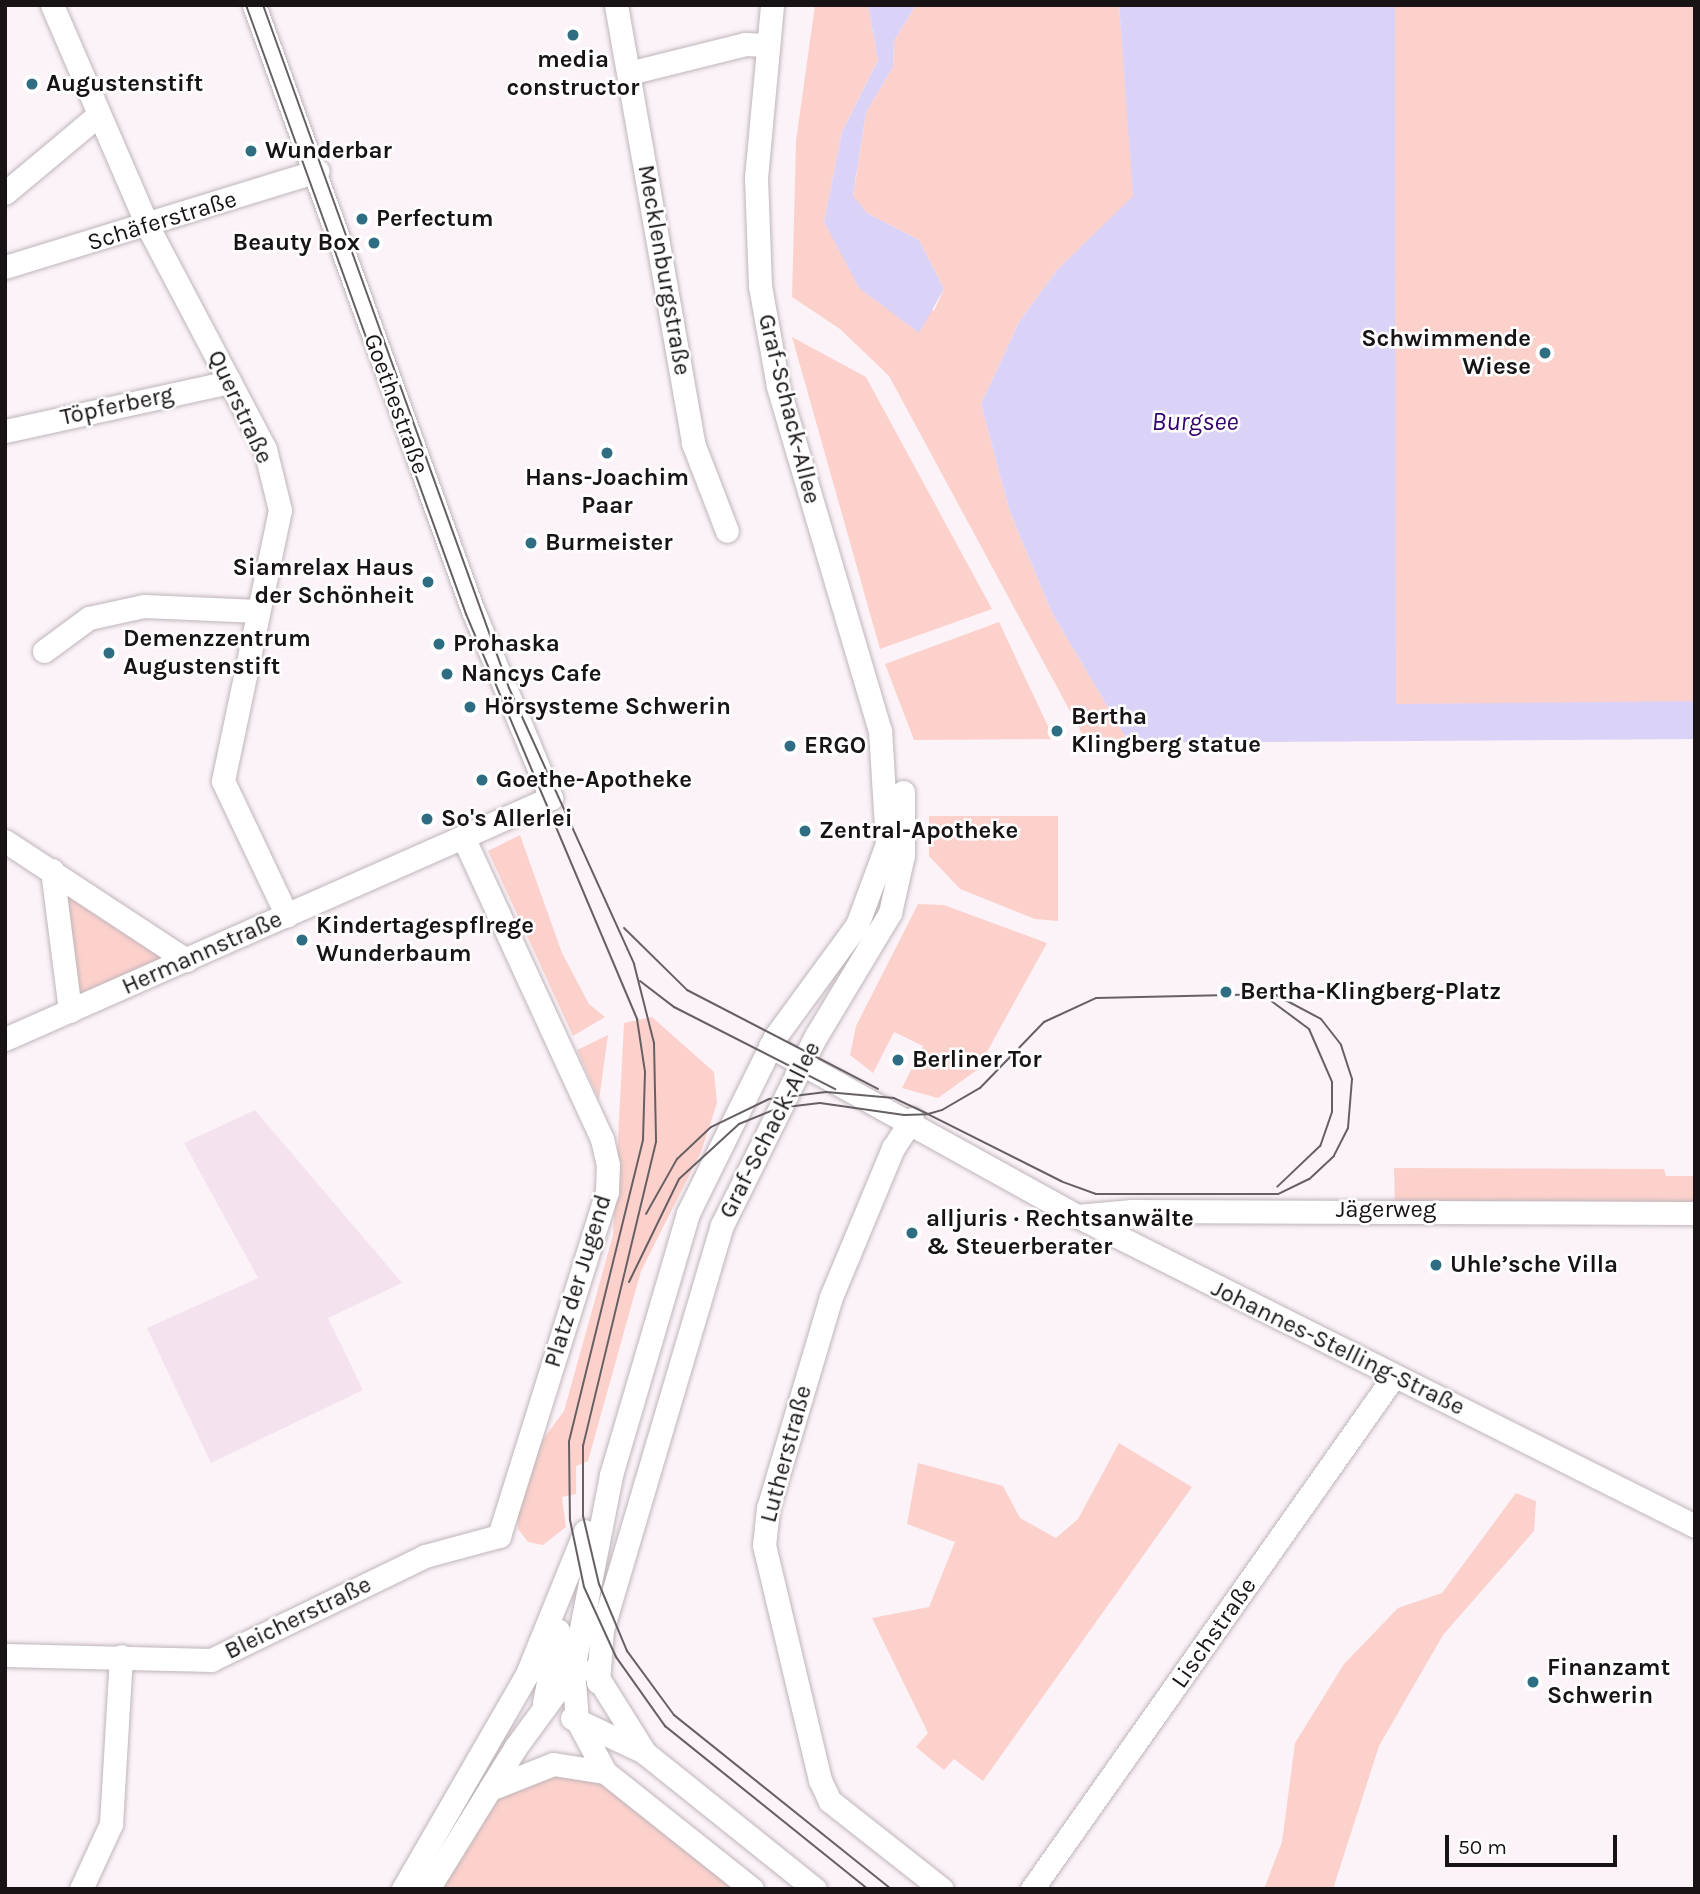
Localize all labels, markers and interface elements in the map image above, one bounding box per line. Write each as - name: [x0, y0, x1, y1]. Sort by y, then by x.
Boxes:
- marker: media constructor: [565, 27, 581, 43]
- place label: media constructor: [506, 46, 640, 102]
- place label: Augustenstift: [46, 70, 203, 98]
- marker: Augustenstift: [24, 76, 40, 92]
- place label: Wunderbar: [265, 137, 392, 165]
- marker: Wunderbar: [243, 143, 259, 159]
- street label: Mecklenburgstraße: [631, 162, 697, 378]
- street label: Schäferstraße: [84, 185, 240, 257]
- place label: Perfectum: [376, 205, 494, 233]
- marker: Perfectum: [354, 211, 370, 227]
- place label: Beauty Box: [233, 229, 360, 257]
- marker: Beauty Box: [366, 235, 382, 251]
- street label: Graf-Schack-Allee: [751, 311, 827, 507]
- place label: Schwimmende Wiese: [1361, 325, 1531, 381]
- street label: Goethestraße: [357, 330, 435, 478]
- marker: Schwimmende Wiese: [1537, 345, 1553, 361]
- street label: Querstraße: [201, 346, 279, 468]
- street label: Töpferberg: [58, 380, 176, 432]
- water label: Burgsee: [1152, 406, 1238, 438]
- marker: Hans-Joachim Paar: [599, 445, 615, 461]
- place label: Hans-Joachim Paar: [525, 464, 689, 520]
- place label: Burmeister: [545, 529, 673, 557]
- marker: Burmeister: [523, 535, 539, 551]
- place label: Siamrelax Haus der Schönheit: [232, 554, 414, 610]
- marker: Siamrelax Haus der Schönheit: [420, 574, 436, 590]
- place label: Demenzzentrum Augustenstift: [123, 625, 311, 681]
- place label: Prohaska: [453, 630, 560, 658]
- marker: Prohaska: [431, 636, 447, 652]
- marker: Demenzzentrum Augustenstift: [101, 645, 117, 661]
- place label: Nancys Cafe: [461, 660, 602, 688]
- marker: Nancys Cafe: [439, 666, 455, 682]
- place label: Hörsysteme Schwerin: [484, 693, 731, 721]
- marker: Hörsysteme Schwerin: [462, 699, 478, 715]
- place label: Bertha Klingberg statue: [1071, 703, 1261, 759]
- marker: Bertha Klingberg statue: [1049, 723, 1065, 739]
- place label: ERGO: [804, 732, 866, 760]
- marker: ERGO: [782, 738, 798, 754]
- place label: Goethe-Apotheke: [496, 766, 692, 794]
- marker: Goethe-Apotheke: [474, 772, 490, 788]
- place label: So's Allerlei: [441, 805, 573, 833]
- marker: So's Allerlei: [419, 811, 435, 827]
- place label: Zentral-Apotheke: [819, 817, 1018, 845]
- marker: Zentral-Apotheke: [797, 823, 813, 839]
- street label: Hermannstraße: [117, 905, 287, 1001]
- place label: Kindertagespflrege Wunderbaum: [316, 912, 534, 968]
- marker: Kindertagespflrege Wunderbaum: [294, 932, 310, 948]
- place label: Bertha-Klingberg-Platz: [1240, 978, 1501, 1006]
- marker: Bertha-Klingberg-Platz: [1218, 984, 1234, 1000]
- street label: Graf-Schack-Allee: [713, 1037, 827, 1223]
- place label: Berliner Tor: [912, 1046, 1042, 1074]
- marker: Berliner Tor: [890, 1052, 906, 1068]
- street label: Platz der Jugend: [538, 1191, 618, 1371]
- street label: Jägerweg: [1336, 1196, 1436, 1224]
- place label: alljuris · Rechtsanwälte & Steuerberater: [926, 1205, 1194, 1261]
- marker: alljuris · Rechtsanwälte & Steuerberater: [904, 1225, 920, 1241]
- place label: Uhle’sche Villa: [1450, 1251, 1618, 1279]
- marker: Uhle’sche Villa: [1428, 1257, 1444, 1273]
- street label: Johannes-Stelling-Straße: [1207, 1274, 1469, 1422]
- street label: Lutherstraße: [754, 1382, 818, 1526]
- street label: Bleicherstraße: [220, 1570, 376, 1666]
- street label: Lischstraße: [1165, 1572, 1263, 1694]
- place label: Finanzamt Schwerin: [1547, 1654, 1670, 1710]
- marker: Finanzamt Schwerin: [1525, 1674, 1541, 1690]
- scale bar: [1448, 1820, 1620, 1864]
- text: 50 m: [1458, 1835, 1507, 1859]

